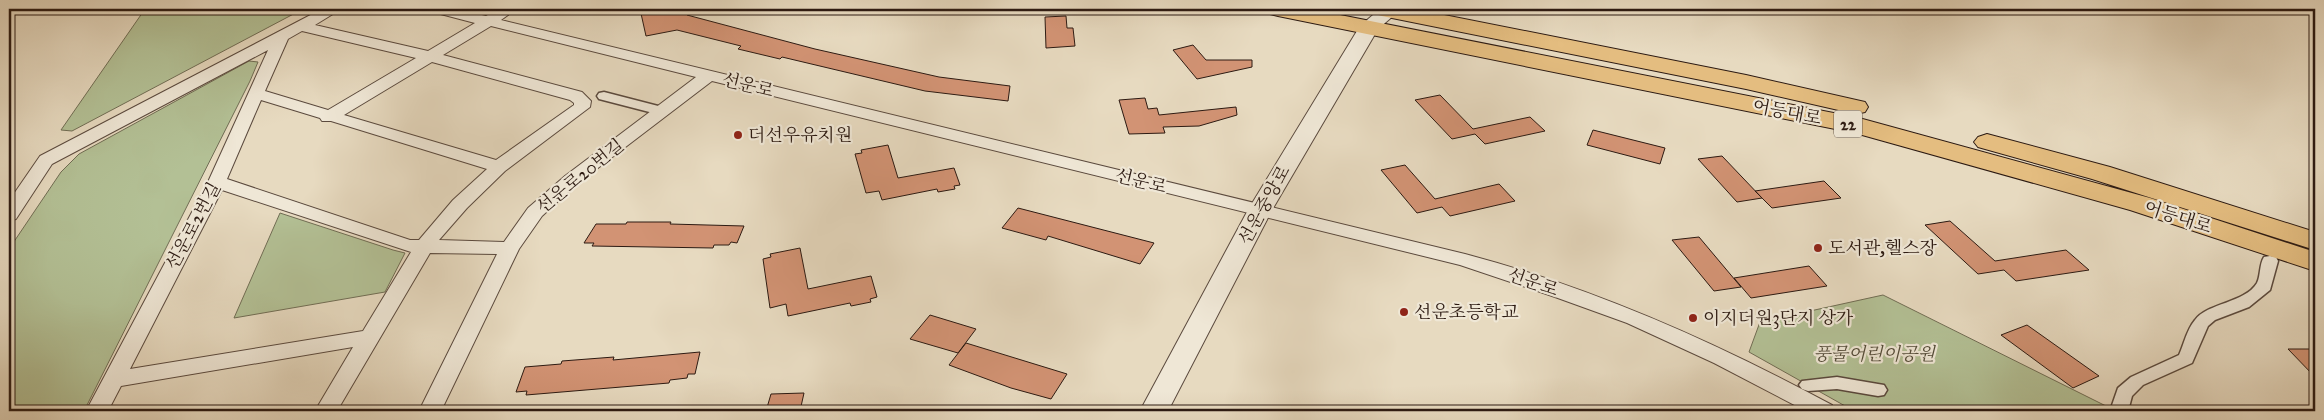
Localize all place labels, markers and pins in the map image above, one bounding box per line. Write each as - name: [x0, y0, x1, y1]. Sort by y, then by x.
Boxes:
- place label: 더선우유치원: [748, 124, 852, 146]
- marker: 더선우유치원: [732, 129, 744, 141]
- place label: 도서관,헬스장: [1828, 237, 1938, 259]
- marker: 도서관,헬스장: [1812, 242, 1824, 254]
- place label: 선운초등학교: [1414, 301, 1519, 323]
- marker: 선운초등학교: [1398, 306, 1410, 318]
- place label: 이지더원3단지 상가: [1703, 307, 1854, 329]
- marker: 이지더원3단지 상가: [1687, 312, 1699, 324]

